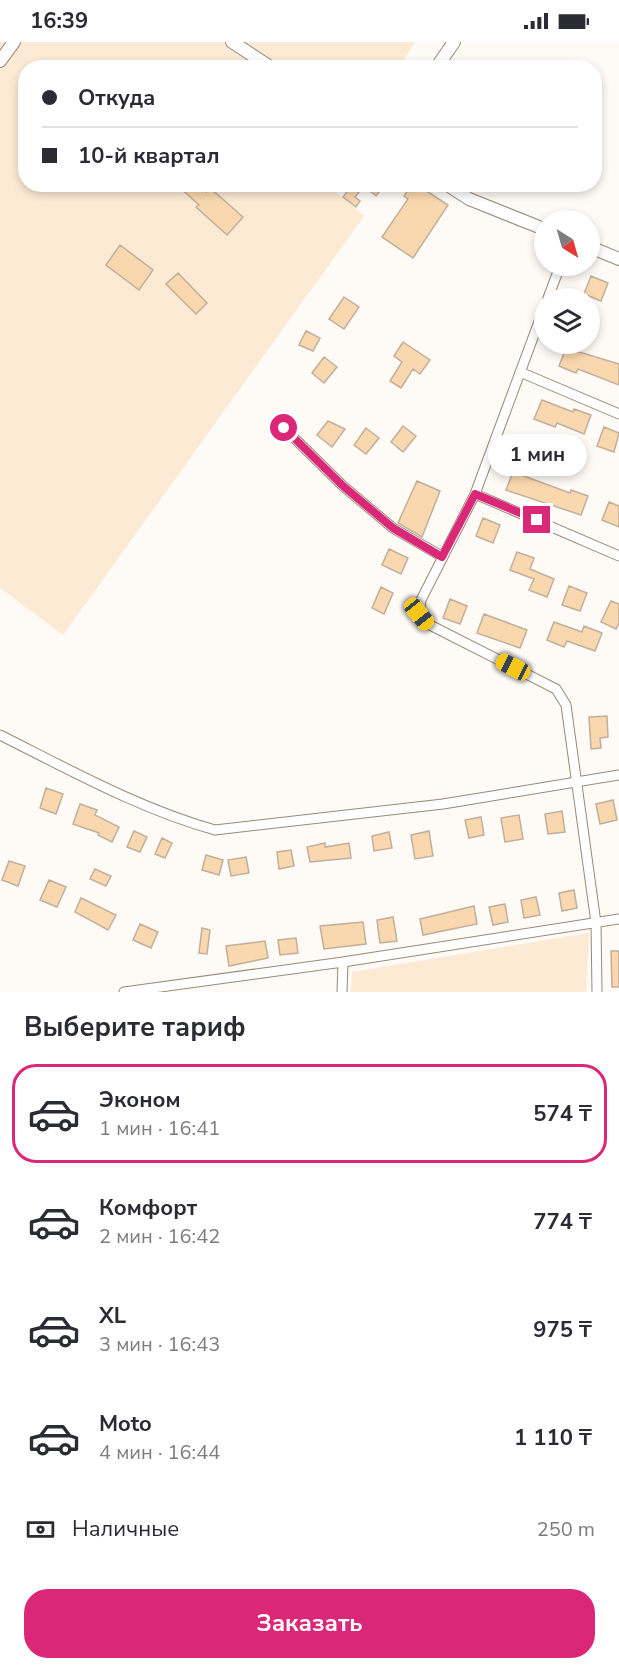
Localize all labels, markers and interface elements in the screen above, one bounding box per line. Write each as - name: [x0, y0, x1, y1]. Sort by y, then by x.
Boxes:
- text: 16:39: [30, 6, 88, 36]
- text: Откуда: [78, 83, 155, 113]
- text: 10-й квартал: [78, 141, 220, 171]
- north arrow: [534, 210, 600, 276]
- map controls: [534, 210, 600, 354]
- button: layers: [534, 288, 600, 354]
- route start: [270, 414, 297, 441]
- callout: 1 мин: [488, 433, 586, 475]
- text: 1 мин: [510, 441, 565, 468]
- route end: [523, 506, 550, 533]
- car: [401, 594, 437, 634]
- car: [493, 651, 533, 683]
- text: Выберите тариф: [24, 1009, 246, 1046]
- text: Эконом: [99, 1085, 181, 1115]
- icon: car: [27, 1087, 81, 1141]
- text: 574 ₸: [533, 1099, 592, 1129]
- text: 1 мин · 16:41: [99, 1115, 220, 1142]
- text: Комфорт: [99, 1193, 197, 1223]
- icon: car: [27, 1195, 81, 1249]
- text: 774 ₸: [533, 1207, 592, 1237]
- text: 2 мин · 16:42: [99, 1223, 220, 1250]
- text: XL: [99, 1301, 126, 1331]
- icon: car: [27, 1303, 81, 1357]
- text: 975 ₸: [533, 1315, 592, 1345]
- text: 3 мин · 16:43: [99, 1331, 220, 1358]
- text: Moto: [99, 1409, 152, 1439]
- icon: car: [27, 1411, 81, 1465]
- text: 1 110 ₸: [514, 1423, 592, 1453]
- text: 4 мин · 16:44: [99, 1439, 220, 1466]
- icon: cash: [24, 1513, 57, 1546]
- text: Наличные: [72, 1514, 179, 1544]
- text: 250 m: [537, 1516, 595, 1543]
- button: Заказать: [24, 1589, 595, 1658]

